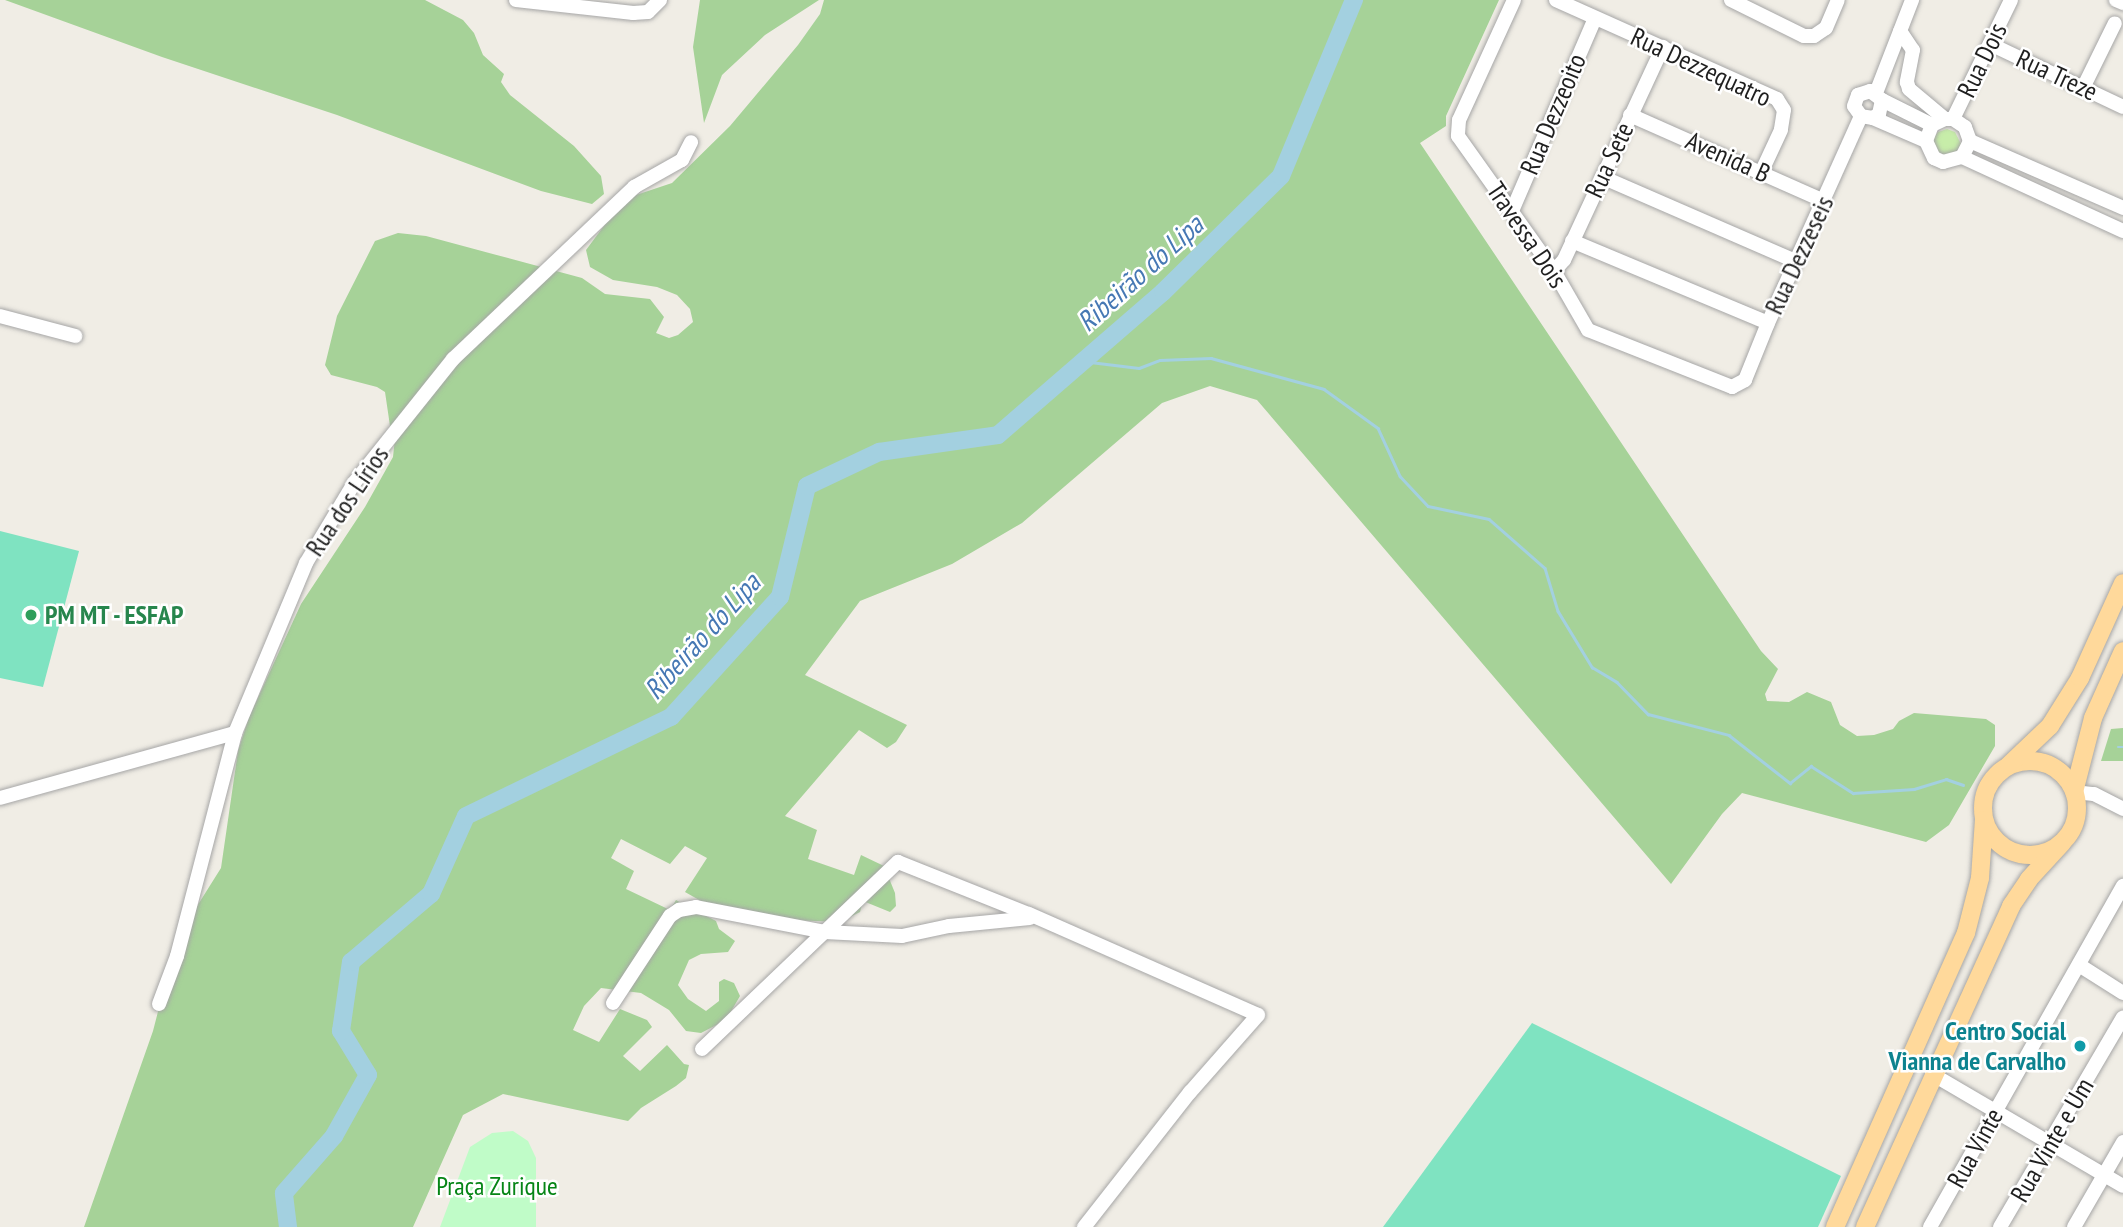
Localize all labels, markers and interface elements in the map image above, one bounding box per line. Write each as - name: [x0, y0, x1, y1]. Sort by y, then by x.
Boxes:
- street label: Rua Dois: [1951, 18, 2013, 102]
- street label: Rua Dezzequatro: [1626, 21, 1776, 113]
- street label: Rua Treze: [2011, 43, 2103, 107]
- street label: Rua Dezzeoito: [1514, 49, 1592, 179]
- street label: Rua Sete: [1578, 118, 1640, 202]
- street label: Avenida B: [1681, 125, 1775, 189]
- street label: Travessa Dois: [1480, 176, 1574, 294]
- street label: Rua Dezzeseis: [1758, 191, 1840, 319]
- water label: Ribeirão do Lipa: [1070, 208, 1210, 338]
- street label: Rua dos Lírios: [299, 440, 395, 562]
- water label: Ribeirão do Lipa: [637, 566, 767, 706]
- place label: PM MT - ESFAP: [45, 599, 187, 631]
- marker: PM MT - ESFAP: [23, 607, 39, 623]
- place label: Centro Social Vianna de Carvalho: [1888, 1015, 2066, 1076]
- marker: Centro Social Vianna de Carvalho: [2072, 1038, 2088, 1054]
- street label: Rua Vinte e Um: [2004, 1072, 2100, 1208]
- street label: Rua Vinte: [1940, 1103, 2010, 1193]
- park label: Praça Zurique: [436, 1170, 558, 1202]

